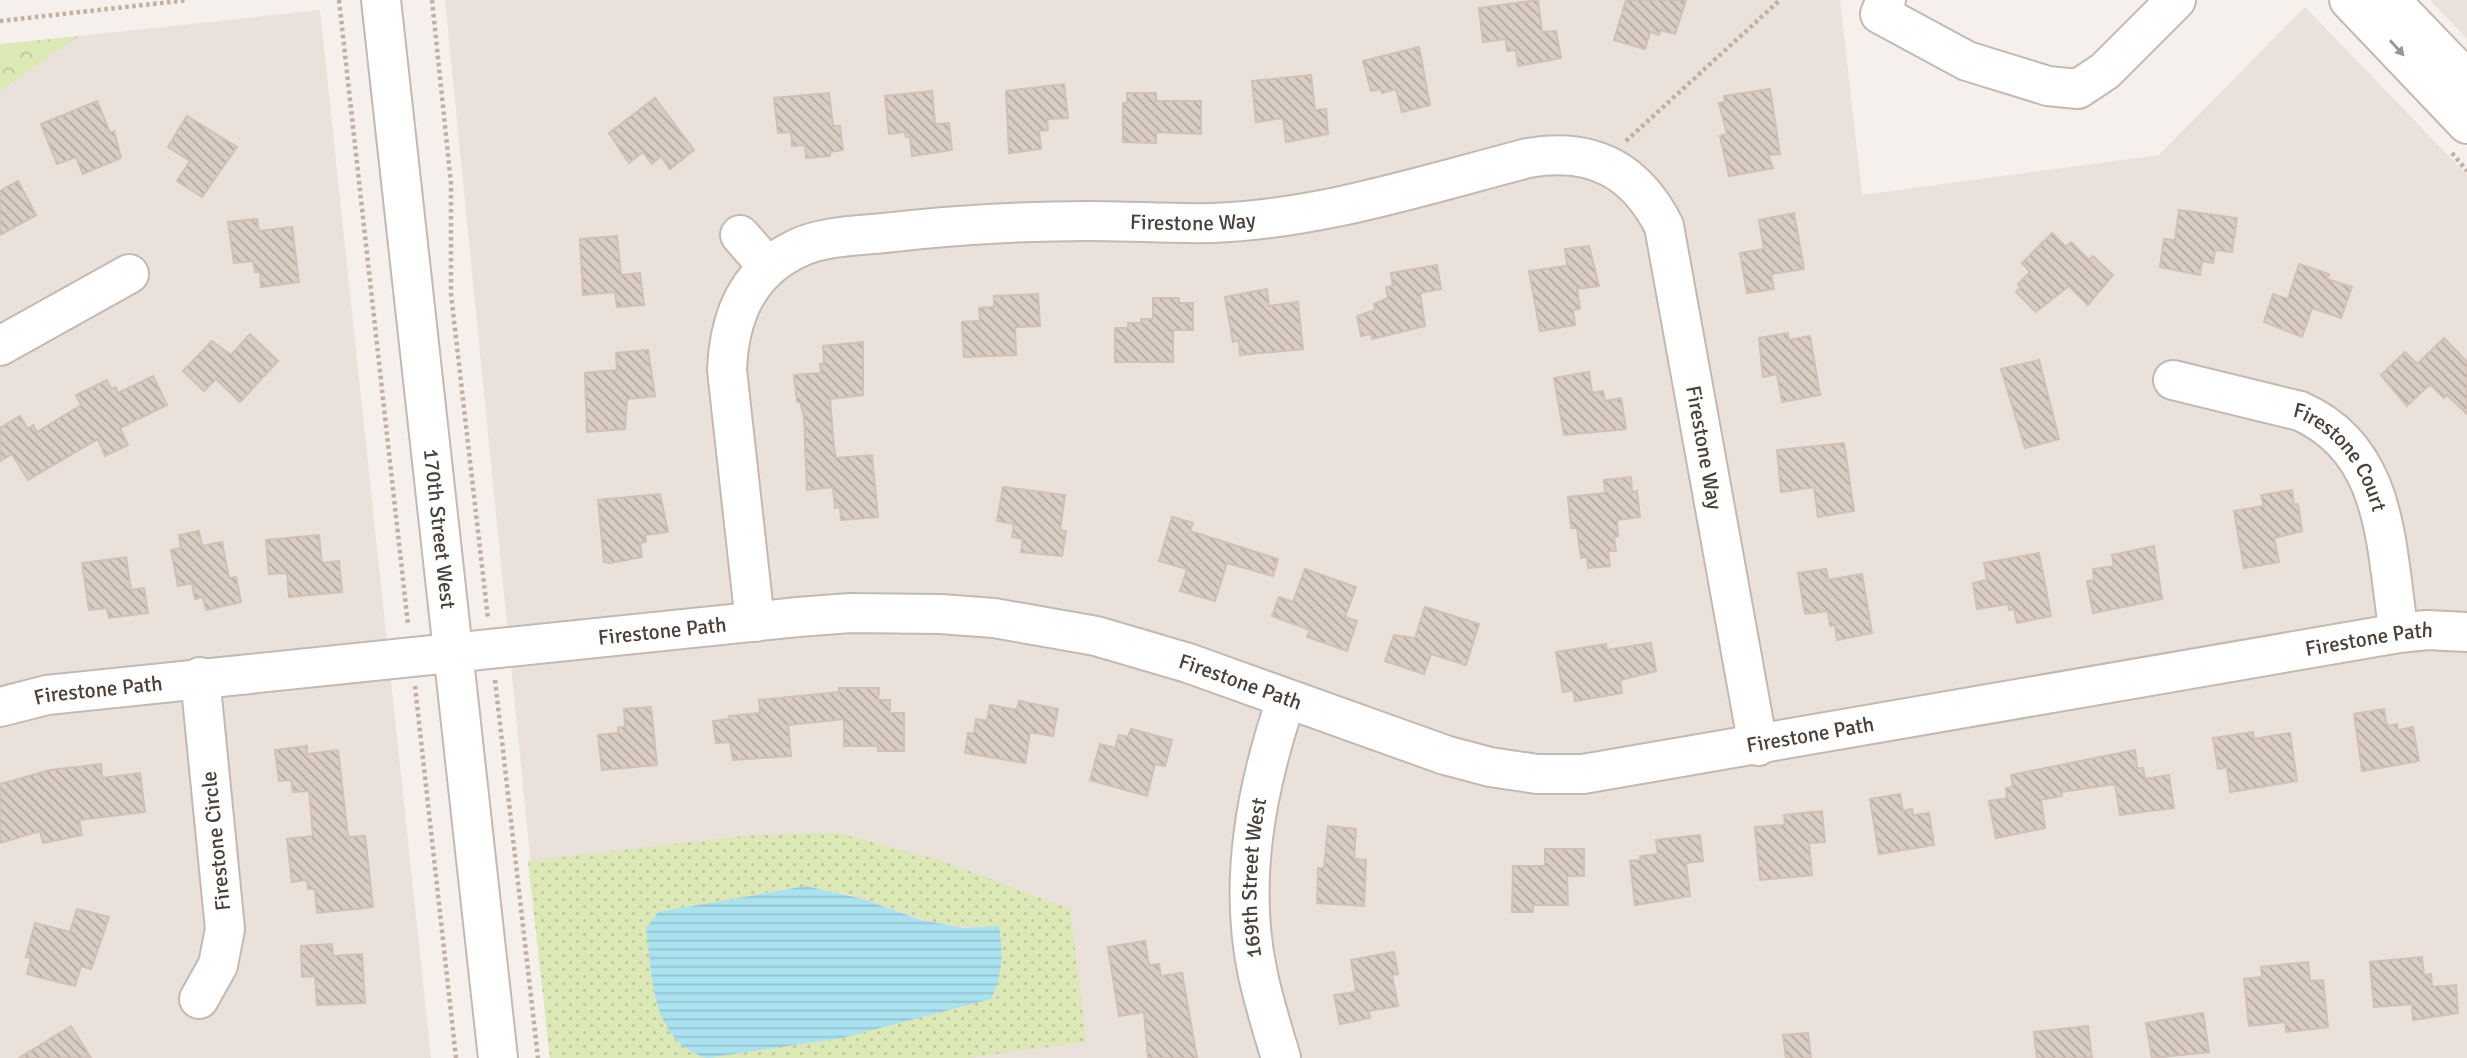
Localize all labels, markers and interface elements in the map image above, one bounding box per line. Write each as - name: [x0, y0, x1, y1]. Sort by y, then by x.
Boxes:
- one-way arrow: [2388, 40, 2404, 57]
- street label: Firestone Way: [1130, 207, 1257, 236]
- street label: Firestone Way: [1680, 383, 1728, 512]
- street label: Firestone Court: [2291, 397, 2392, 515]
- street label: 170th Street West: [418, 447, 461, 610]
- street label: Firestone Path: [597, 612, 728, 651]
- street label: Firestone Path: [2303, 617, 2434, 662]
- street label: Firestone Path: [1176, 648, 1306, 716]
- street label: Firestone Path: [31, 670, 164, 711]
- street label: Firestone Path: [1744, 711, 1876, 759]
- street label: Firestone Circle: [196, 770, 236, 912]
- street label: 169th Street West: [1237, 795, 1272, 960]

